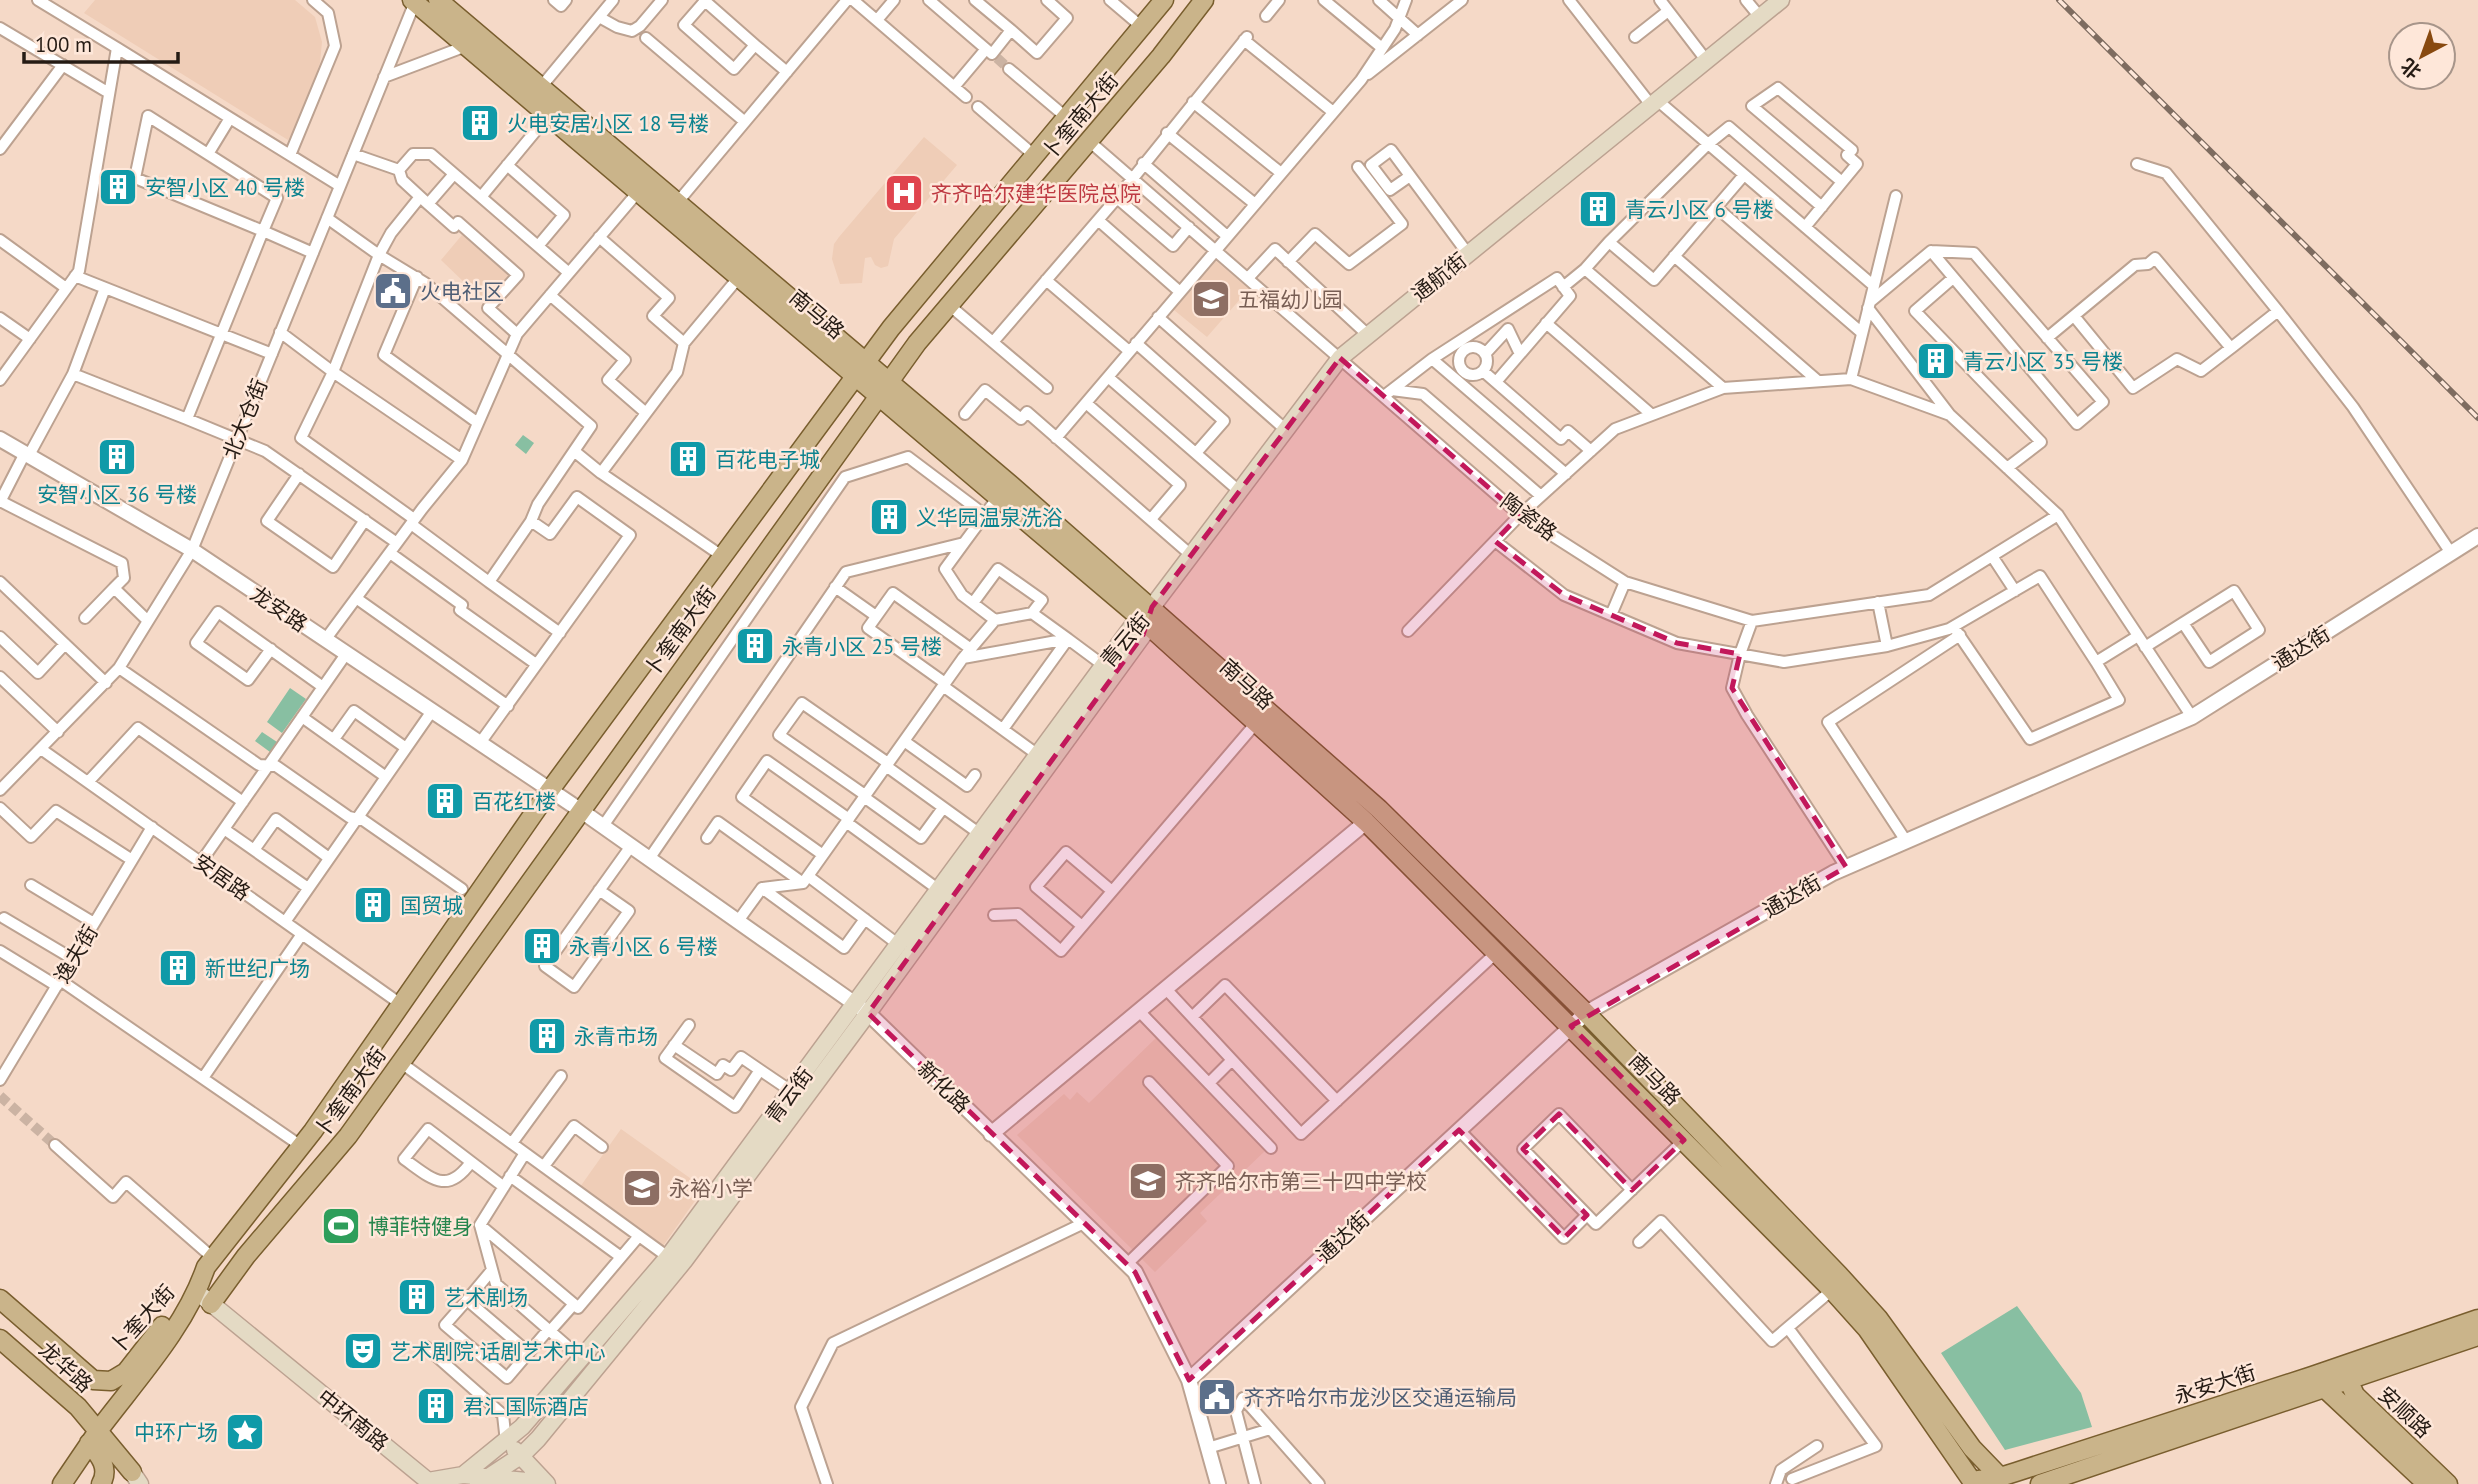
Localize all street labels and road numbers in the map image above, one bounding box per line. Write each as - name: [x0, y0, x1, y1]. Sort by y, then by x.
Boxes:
- street label: 卜奎南大街: [1036, 67, 1124, 165]
- street label: 通航街: [1406, 247, 1472, 307]
- street label: 南马路: [784, 283, 850, 345]
- street label: 北大仓街: [217, 375, 273, 463]
- street label: 陶瓷路: [1496, 488, 1562, 546]
- street label: 龙安路: [245, 580, 313, 638]
- street label: 卜奎南大街: [638, 581, 722, 681]
- street label: 青云街: [1094, 607, 1156, 673]
- street label: 通达街: [2267, 620, 2335, 676]
- street label: 南马路: [1215, 653, 1279, 715]
- street label: 安居路: [188, 848, 256, 906]
- street label: 通达街: [1758, 869, 1826, 923]
- street label: 逸夫街: [48, 920, 104, 988]
- street label: 卜奎南大街: [308, 1042, 392, 1142]
- street label: 南马路: [1623, 1047, 1687, 1111]
- street label: 新化路: [912, 1055, 976, 1119]
- street label: 青云街: [759, 1062, 819, 1128]
- street label: 通达街: [1311, 1206, 1375, 1268]
- street label: 卜奎大街: [104, 1279, 180, 1359]
- street label: 龙华路: [34, 1336, 98, 1398]
- street label: 永安大街: [2171, 1358, 2259, 1410]
- street label: 安顺路: [2373, 1381, 2437, 1443]
- street label: 中环南路: [312, 1383, 394, 1457]

